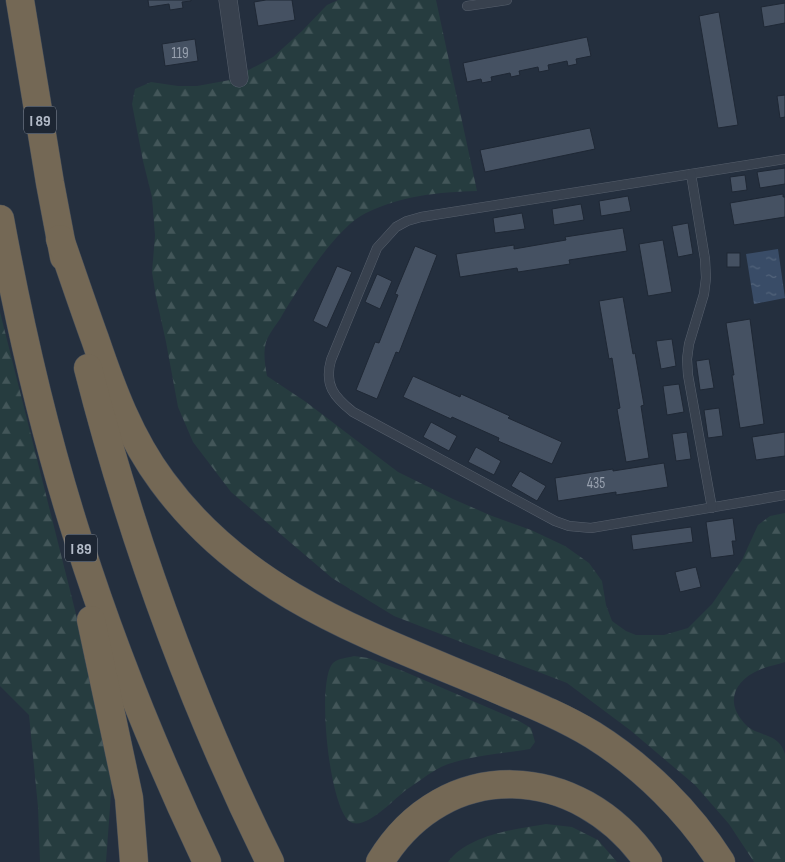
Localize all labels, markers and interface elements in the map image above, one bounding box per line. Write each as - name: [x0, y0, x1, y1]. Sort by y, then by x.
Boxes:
- house number: 119: [171, 44, 189, 63]
- road number: I 89: [24, 106, 56, 134]
- house number: 435: [587, 474, 605, 493]
- road number: I 89: [65, 534, 97, 562]

